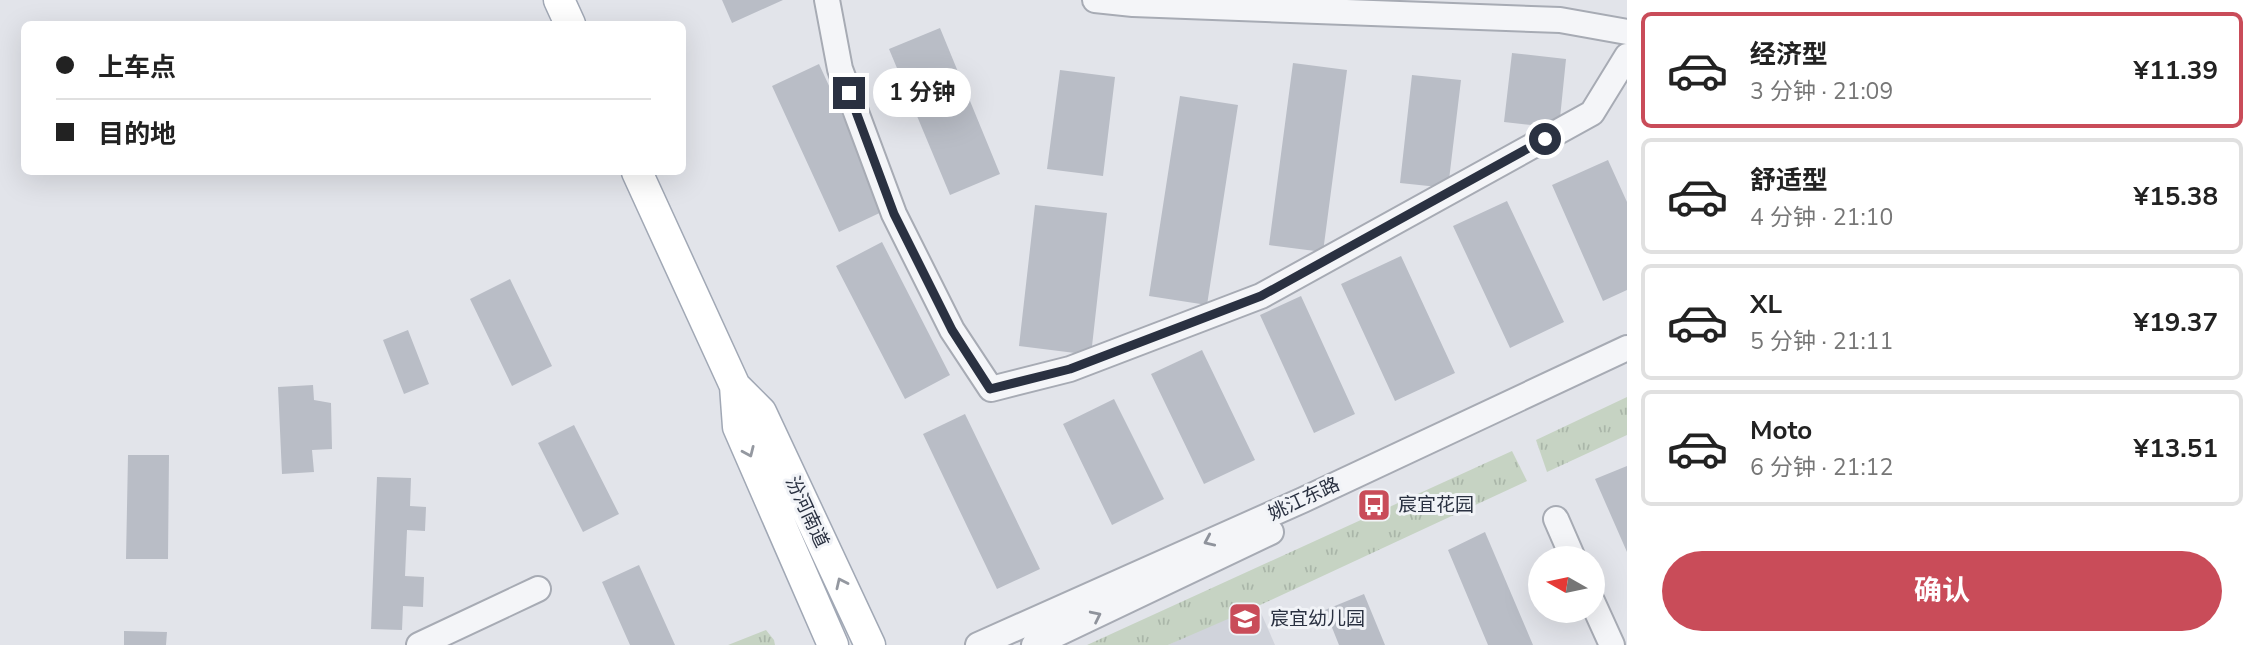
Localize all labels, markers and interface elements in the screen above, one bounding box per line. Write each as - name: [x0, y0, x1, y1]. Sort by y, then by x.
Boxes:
- text: 经济型: [1750, 37, 1828, 72]
- icon: car: [1666, 39, 1729, 102]
- text: 上车点: [98, 50, 176, 85]
- text: ¥11.39: [2134, 53, 2218, 88]
- callout: 1 分钟: [874, 68, 972, 118]
- text: 3 分钟 · 21:09: [1750, 76, 1893, 107]
- route end: [833, 77, 865, 109]
- text: 1 分钟: [889, 77, 955, 108]
- text: 目的地: [98, 117, 176, 152]
- route start: [1529, 123, 1561, 155]
- text: 舒适型: [1750, 163, 1828, 198]
- icon: car: [1666, 165, 1729, 228]
- text: ¥15.38: [2134, 179, 2218, 214]
- text: 4 分钟 · 21:10: [1750, 202, 1893, 233]
- text: XL: [1750, 287, 1782, 322]
- icon: car: [1666, 291, 1729, 354]
- text: ¥19.37: [2134, 305, 2218, 340]
- text: 5 分钟 · 21:11: [1750, 326, 1893, 357]
- text: Moto: [1750, 413, 1812, 448]
- icon: car: [1666, 417, 1729, 480]
- text: ¥13.51: [2134, 431, 2218, 466]
- one-way arrow: [741, 445, 755, 457]
- text: 6 分钟 · 21:12: [1750, 452, 1893, 483]
- street label: 姚江东路: [1264, 471, 1344, 527]
- street label: 汾河南道: [779, 472, 835, 552]
- bus stop icon: 宸宜花园: [1355, 486, 1393, 524]
- place label: 宸宜花园: [1398, 492, 1474, 518]
- one-way arrow: [1204, 533, 1217, 547]
- north arrow: [1528, 546, 1605, 623]
- map controls: [1528, 546, 1605, 623]
- button: 确认: [1662, 551, 2222, 631]
- one-way arrow: [835, 578, 849, 590]
- school or university icon: 宸宜幼儿园: [1226, 600, 1264, 638]
- place label: 宸宜幼儿园: [1270, 606, 1365, 632]
- one-way arrow: [1089, 610, 1101, 624]

